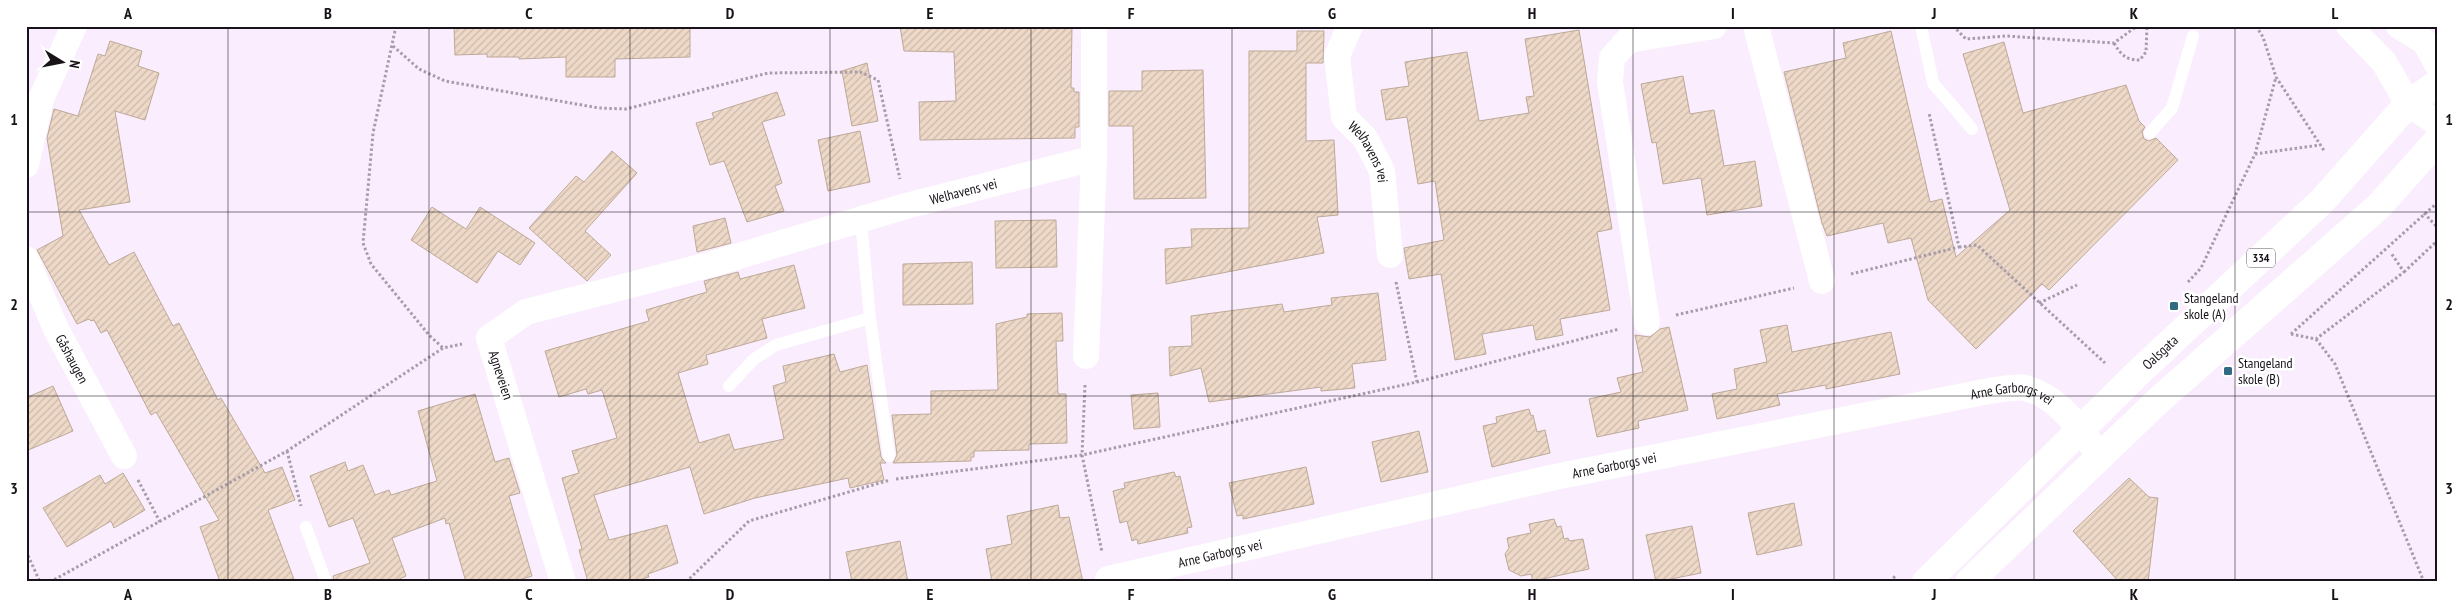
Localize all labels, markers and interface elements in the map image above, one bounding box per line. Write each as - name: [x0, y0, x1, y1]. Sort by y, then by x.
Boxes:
- text: A: [123, 3, 133, 23]
- text: B: [324, 3, 332, 23]
- text: C: [525, 3, 533, 23]
- text: D: [726, 3, 735, 23]
- text: E: [927, 3, 934, 23]
- text: F: [1128, 3, 1135, 23]
- text: G: [1328, 3, 1336, 23]
- text: H: [1528, 3, 1536, 23]
- text: I: [1731, 3, 1735, 23]
- text: J: [1931, 3, 1936, 23]
- text: K: [2130, 3, 2139, 23]
- text: L: [2332, 3, 2339, 23]
- north arrow: [38, 38, 88, 88]
- text: N: [65, 59, 84, 70]
- text: 1: [10, 109, 18, 129]
- text: 1: [2445, 109, 2453, 129]
- street label: Welhavens vei: [1344, 117, 1392, 183]
- street label: Welhavens vei: [928, 174, 999, 209]
- road number: 334: [2247, 248, 2275, 268]
- place label: Stangeland skole (A): [2184, 289, 2239, 323]
- text: 2: [10, 294, 18, 314]
- text: 2: [2445, 294, 2453, 314]
- marker: Stangeland skole (A): [2168, 300, 2180, 312]
- street label: Gåshaugen: [52, 331, 92, 386]
- street label: Oalsgata: [2138, 331, 2182, 373]
- street label: Agneveien: [485, 348, 517, 402]
- place label: Stangeland skole (B): [2238, 354, 2293, 388]
- marker: Stangeland skole (B): [2222, 365, 2234, 377]
- street label: Arne Garborgs vei: [1969, 378, 2058, 408]
- street label: Arne Garborgs vei: [1570, 448, 1658, 482]
- text: 3: [10, 478, 18, 498]
- text: 3: [2445, 478, 2453, 498]
- street label: Arne Garborgs vei: [1176, 535, 1264, 572]
- text: A: [123, 584, 133, 604]
- text: B: [324, 584, 332, 604]
- text: C: [525, 584, 533, 604]
- text: D: [726, 584, 735, 604]
- text: E: [927, 584, 934, 604]
- text: F: [1128, 584, 1135, 604]
- text: G: [1328, 584, 1336, 604]
- text: H: [1528, 584, 1536, 604]
- text: I: [1731, 584, 1735, 604]
- text: J: [1931, 584, 1936, 604]
- text: K: [2130, 584, 2139, 604]
- text: L: [2332, 584, 2339, 604]

